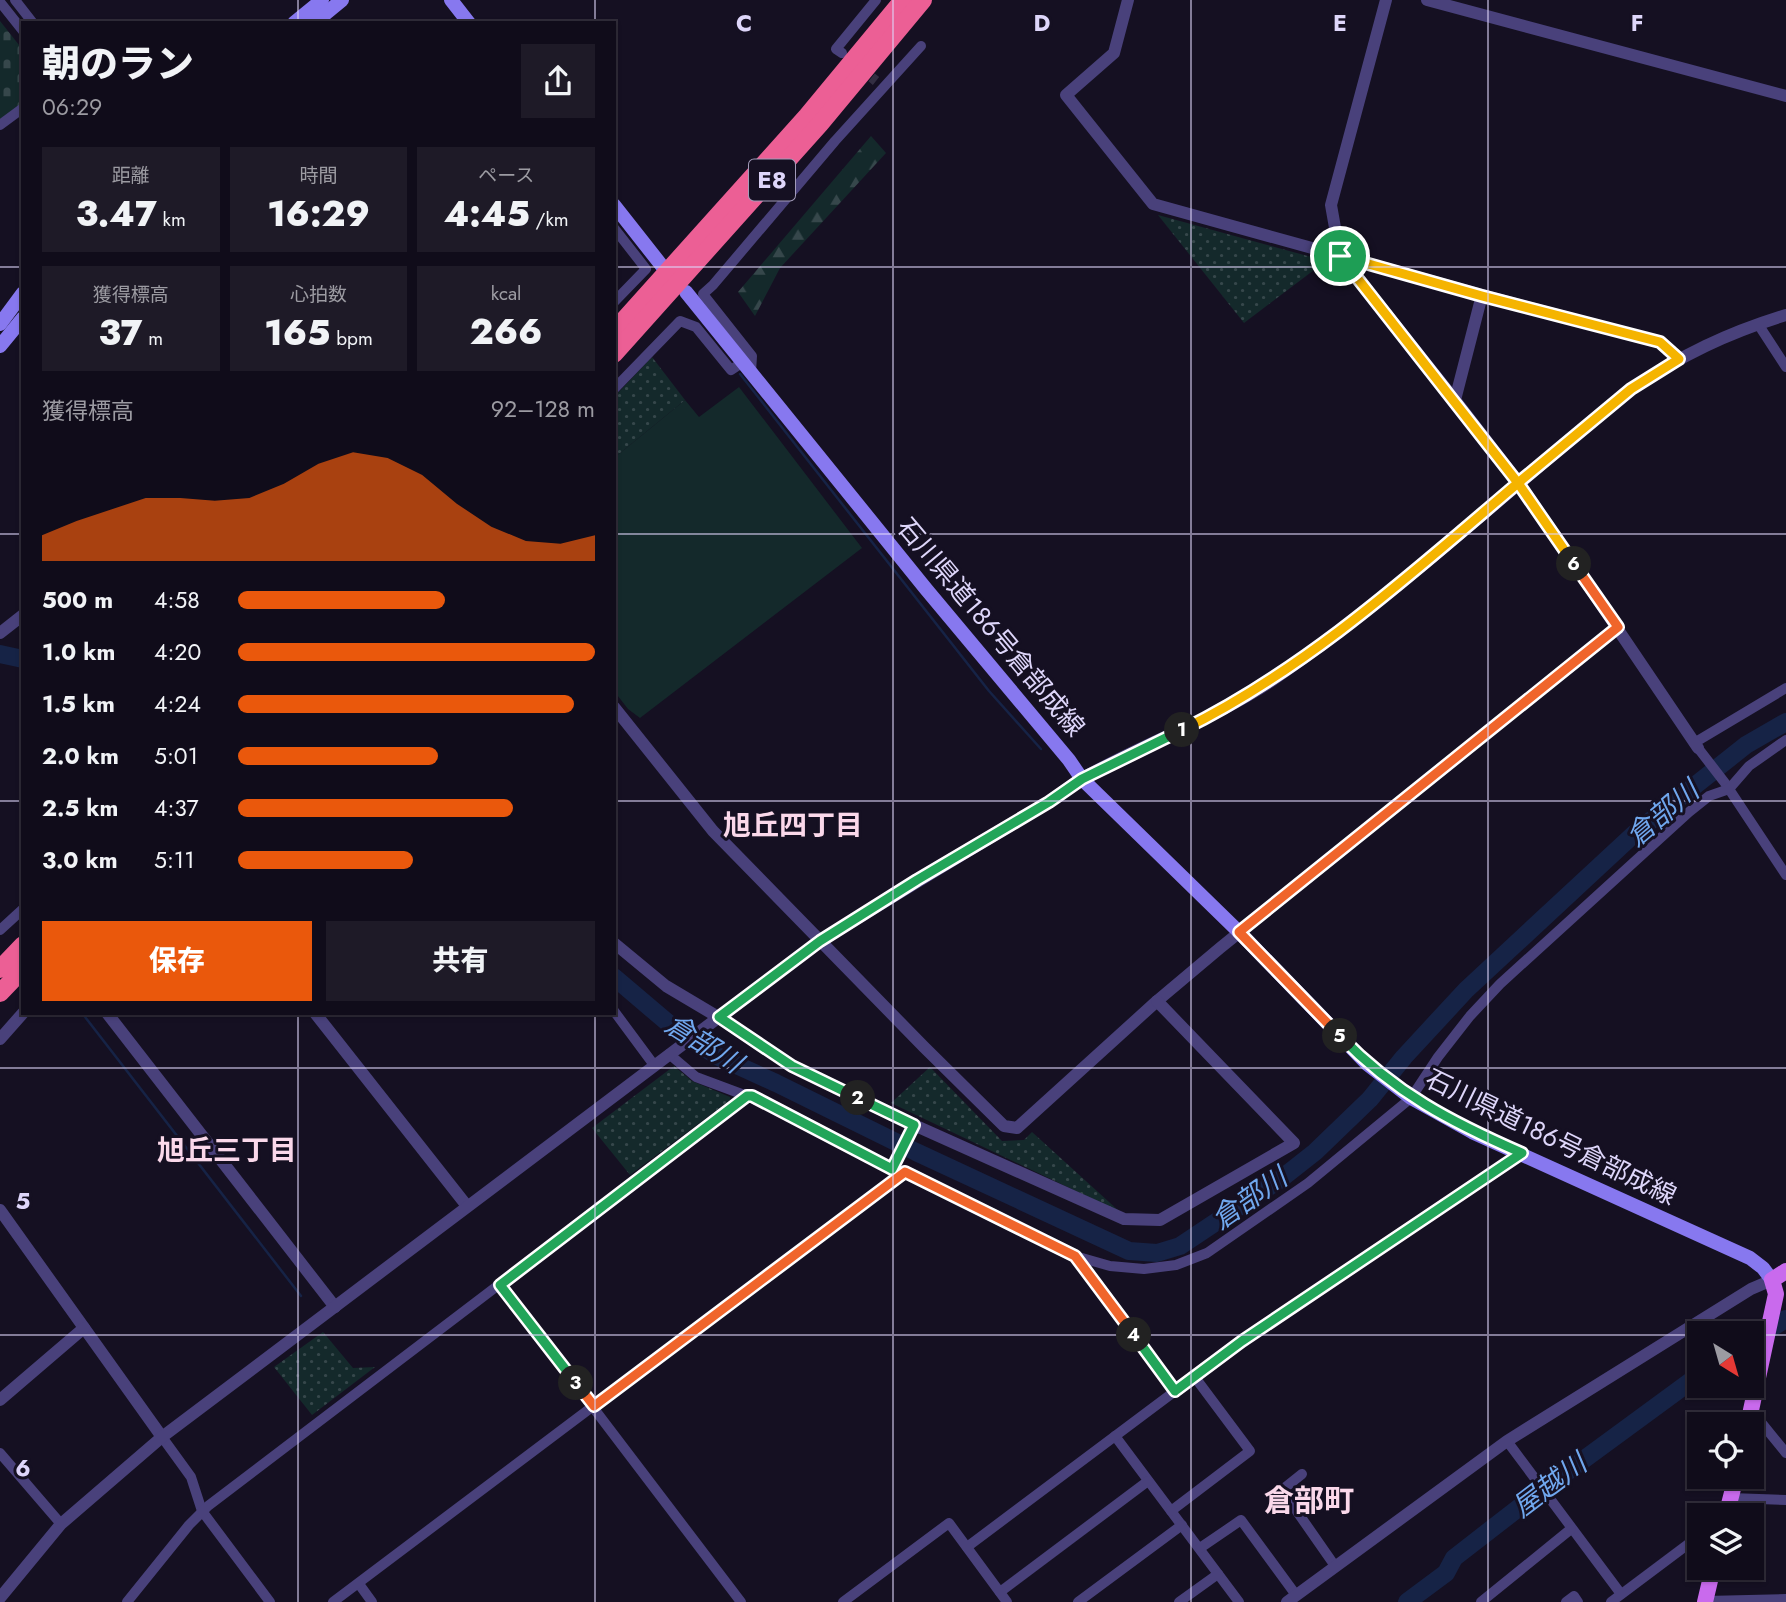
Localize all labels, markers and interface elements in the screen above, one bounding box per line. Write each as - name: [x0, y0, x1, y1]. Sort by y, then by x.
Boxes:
- text: C: [736, 6, 752, 40]
- text: D: [1034, 6, 1051, 40]
- text: E: [1333, 6, 1347, 40]
- text: F: [1631, 6, 1643, 40]
- text: 朝のラン: [42, 36, 194, 91]
- button: share: [521, 44, 595, 118]
- text: 06:29: [42, 90, 102, 124]
- road number: E8: [749, 160, 795, 200]
- text: 距離: [112, 162, 150, 189]
- text: 時間: [299, 162, 338, 189]
- text: ペース: [478, 162, 534, 189]
- text: 3.47: [76, 189, 157, 239]
- text: 16:29: [267, 189, 370, 239]
- text: 4:45: [444, 189, 530, 239]
- text: km: [157, 206, 186, 233]
- text: /km: [530, 206, 569, 233]
- pin: [1310, 226, 1370, 286]
- icon: arrive: [1321, 237, 1359, 275]
- text: kcal: [491, 280, 522, 307]
- text: 獲得標高: [93, 281, 169, 308]
- text: 心拍数: [290, 281, 347, 308]
- text: 266: [470, 307, 543, 357]
- text: 37: [99, 308, 143, 358]
- text: 165: [264, 308, 331, 358]
- text: m: [143, 325, 163, 352]
- text: bpm: [331, 325, 373, 352]
- text: 92–128 m: [491, 392, 595, 426]
- text: 獲得標高: [42, 394, 134, 428]
- street label: 石川県道186号倉部成線: [888, 510, 1094, 744]
- pin: 6: [1556, 546, 1592, 582]
- text: 6: [1567, 550, 1580, 577]
- text: 500 m: [42, 583, 113, 617]
- text: 4:58: [154, 583, 200, 617]
- text: 1.0 km: [42, 635, 115, 669]
- text: 4:20: [154, 635, 201, 669]
- text: 1.5 km: [42, 687, 115, 721]
- text: 4:24: [154, 687, 201, 721]
- pin: 1: [1164, 712, 1200, 748]
- text: 1: [1177, 716, 1186, 743]
- text: 2.0 km: [42, 739, 119, 773]
- text: 5:01: [154, 739, 198, 773]
- water label: 倉部川: [1617, 769, 1710, 856]
- text: 2.5 km: [42, 791, 118, 825]
- text: 4:37: [154, 791, 199, 825]
- district label: 旭丘四丁目: [723, 805, 863, 846]
- text: 3.0 km: [42, 843, 118, 877]
- text: 5:11: [154, 843, 195, 877]
- button: 保存: [42, 921, 312, 1001]
- button: 共有: [326, 921, 595, 1001]
- water label: 倉部川: [657, 1004, 753, 1085]
- pin: 5: [1322, 1018, 1358, 1054]
- text: 5: [1333, 1022, 1346, 1049]
- street label: 石川県道186号倉部成線: [1419, 1060, 1683, 1214]
- pin: 2: [840, 1080, 876, 1116]
- text: 2: [851, 1084, 864, 1111]
- district label: 旭丘三丁目: [157, 1130, 297, 1171]
- water label: 倉部川: [1203, 1156, 1298, 1239]
- text: 5: [16, 1184, 30, 1218]
- pin: 4: [1116, 1318, 1152, 1352]
- text: 4: [1127, 1321, 1140, 1348]
- north arrow: [1687, 1321, 1764, 1398]
- map controls: [1687, 1321, 1764, 1580]
- pin: 3: [558, 1366, 594, 1400]
- text: 3: [570, 1369, 581, 1396]
- button: locate: [1687, 1412, 1764, 1489]
- water label: 屋越川: [1503, 1442, 1598, 1527]
- text: 6: [15, 1451, 31, 1485]
- district label: 倉部町: [1264, 1479, 1354, 1522]
- button: layers: [1687, 1503, 1764, 1580]

